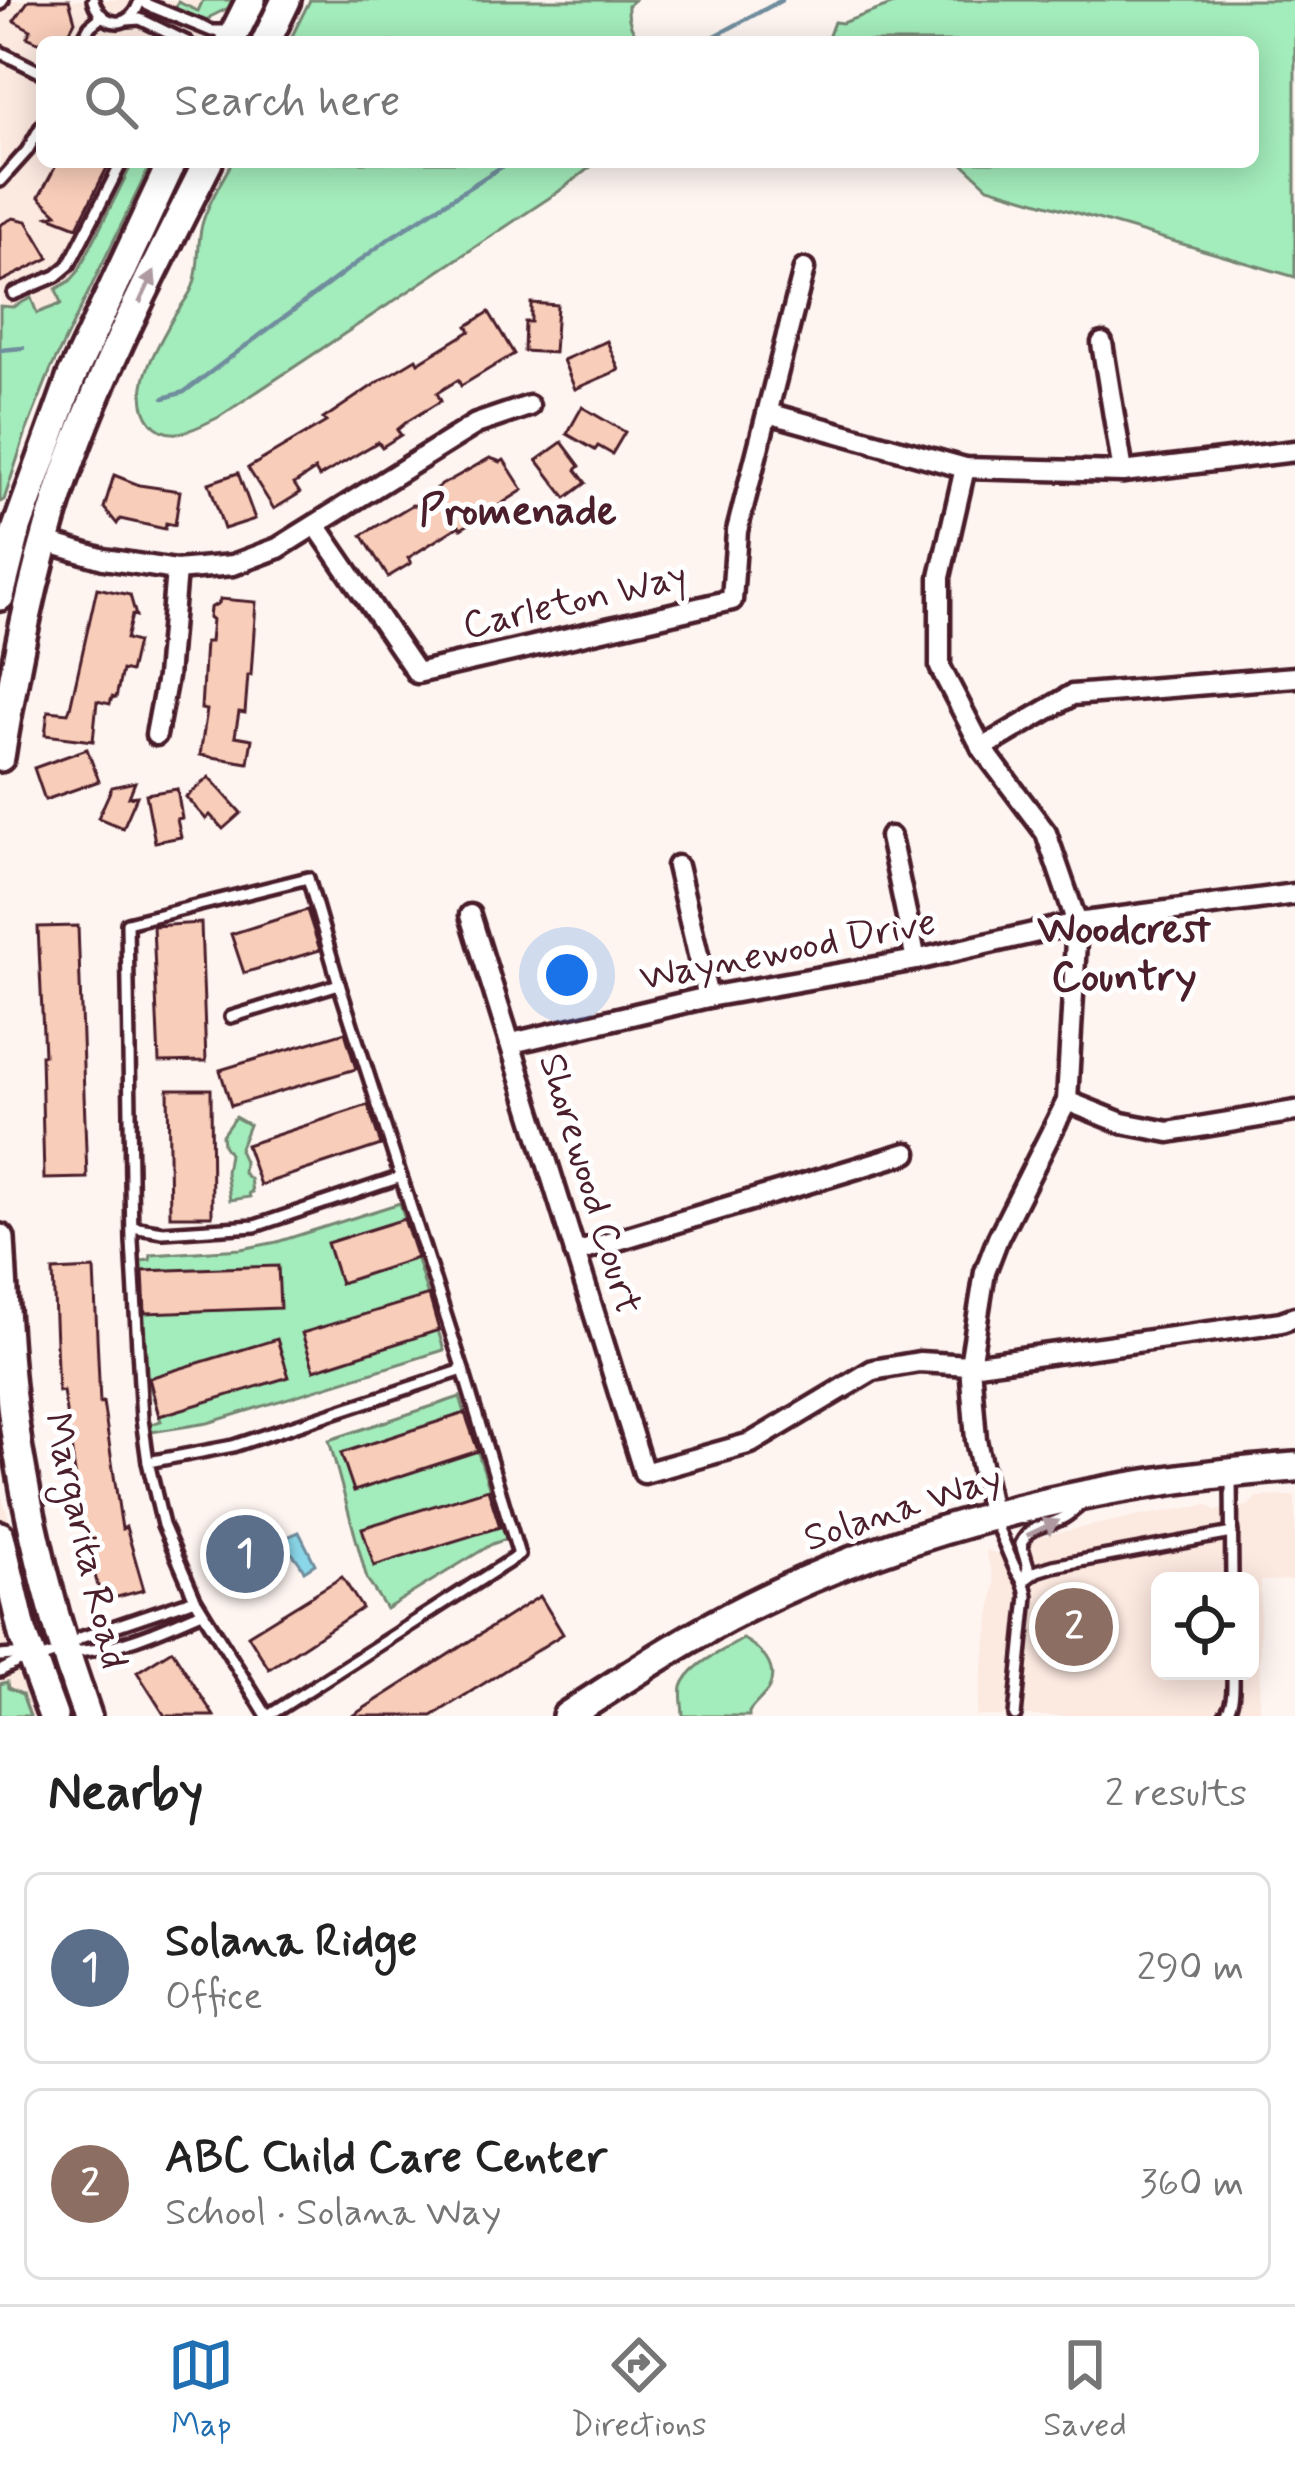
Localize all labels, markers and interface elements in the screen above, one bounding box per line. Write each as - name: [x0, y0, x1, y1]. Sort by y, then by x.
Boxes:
- search box: [36, 36, 1259, 168]
- icon: search: [78, 69, 144, 135]
- text: Search here: [174, 73, 401, 132]
- one-way arrow: [137, 269, 157, 304]
- district label: Promenade: [419, 485, 617, 540]
- street label: Carleton Way: [458, 551, 692, 653]
- street label: Waynewood Drive: [636, 897, 940, 1005]
- district label: Woodcrest Country: [1037, 903, 1212, 1006]
- your location: [537, 945, 597, 1005]
- street label: Shorewood Court: [525, 1047, 653, 1321]
- street label: Margarita Road: [27, 1408, 138, 1675]
- street label: Solana Way: [797, 1453, 1009, 1565]
- pin: 1: [206, 1509, 284, 1599]
- one-way arrow: [1026, 1517, 1061, 1537]
- map controls: [1151, 1572, 1259, 1680]
- button: locate: [1151, 1572, 1259, 1680]
- pin: 2: [1035, 1582, 1113, 1672]
- text: Nearby: [48, 1761, 203, 1827]
- text: 2 results: [1105, 1769, 1247, 1820]
- text: Solana Ridge: [165, 1913, 418, 1972]
- text: 1: [81, 1943, 99, 1994]
- text: 290 m: [1137, 1943, 1244, 1994]
- text: Office: [165, 1972, 262, 2023]
- text: ABC Child Care Center: [165, 2129, 607, 2188]
- text: 2: [80, 2159, 100, 2210]
- text: 360 m: [1140, 2159, 1244, 2210]
- text: School · Solana Way: [165, 2188, 501, 2239]
- tab: Map: [168, 2332, 234, 2448]
- tab: Directions: [571, 2332, 707, 2448]
- tab: Saved: [1043, 2332, 1127, 2448]

